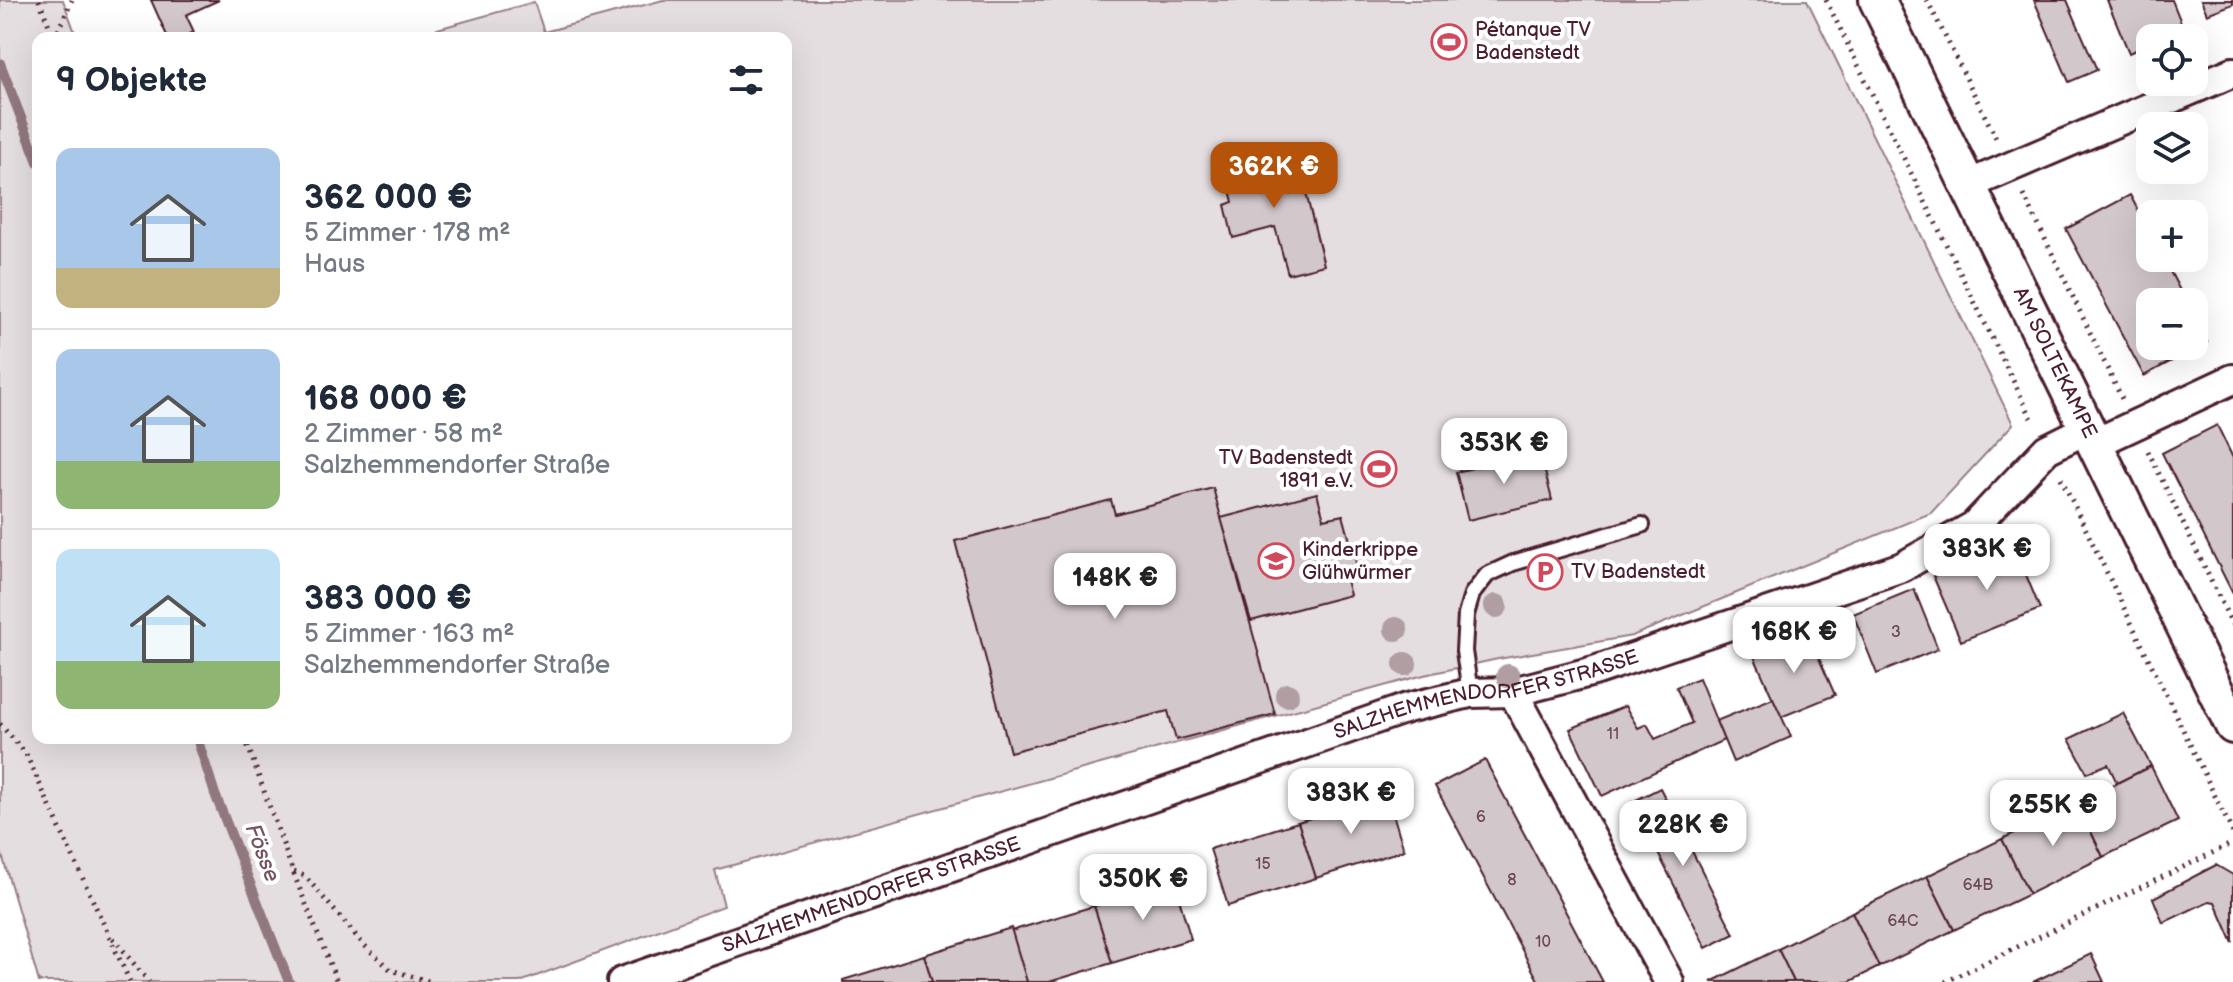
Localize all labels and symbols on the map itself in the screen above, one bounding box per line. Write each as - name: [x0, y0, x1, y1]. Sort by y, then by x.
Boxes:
- place label: Pétanque TV Badenstedt: [1475, 18, 1591, 65]
- sports icon: Pétanque TV Badenstedt: [1430, 23, 1468, 61]
- pin: 362K €: [1209, 142, 1339, 210]
- street label: AM SOLTEKAMPE: [2008, 283, 2102, 442]
- pin: 353K €: [1439, 418, 1569, 486]
- place label: TV Badenstedt 1891 e.V.: [1219, 446, 1353, 493]
- sports icon: TV Badenstedt 1891 e.V.: [1360, 450, 1398, 488]
- pin: 383K €: [1922, 524, 2052, 592]
- place label: Kinderkrippe Glühwürmer: [1302, 538, 1418, 585]
- school or university icon: Kinderkrippe Glühwürmer: [1257, 542, 1295, 580]
- pin: 148K €: [1050, 553, 1180, 621]
- parking icon: TV Badenstedt: [1526, 553, 1564, 591]
- place label: TV Badenstedt: [1571, 560, 1705, 584]
- pin: 168K €: [1729, 607, 1859, 675]
- house number: 3: [1891, 623, 1901, 642]
- street label: SALZHEMMENDORFER STRASSE: [1331, 645, 1642, 745]
- house number: 11: [1607, 725, 1619, 744]
- pin: 383K €: [1286, 768, 1416, 836]
- pin: 255K €: [1988, 780, 2118, 848]
- pin: 228K €: [1618, 800, 1748, 868]
- house number: 6: [1476, 808, 1486, 827]
- water label: Fösse: [239, 820, 285, 886]
- street label: SALZHEMMENDORFER STRASSE: [719, 832, 1024, 958]
- pin: 350K €: [1078, 854, 1208, 922]
- house number: 15: [1255, 855, 1271, 874]
- house number: 8: [1507, 871, 1517, 890]
- house number: 64B: [1963, 876, 1993, 895]
- house number: 64C: [1888, 912, 1918, 931]
- house number: 10: [1535, 933, 1551, 952]

